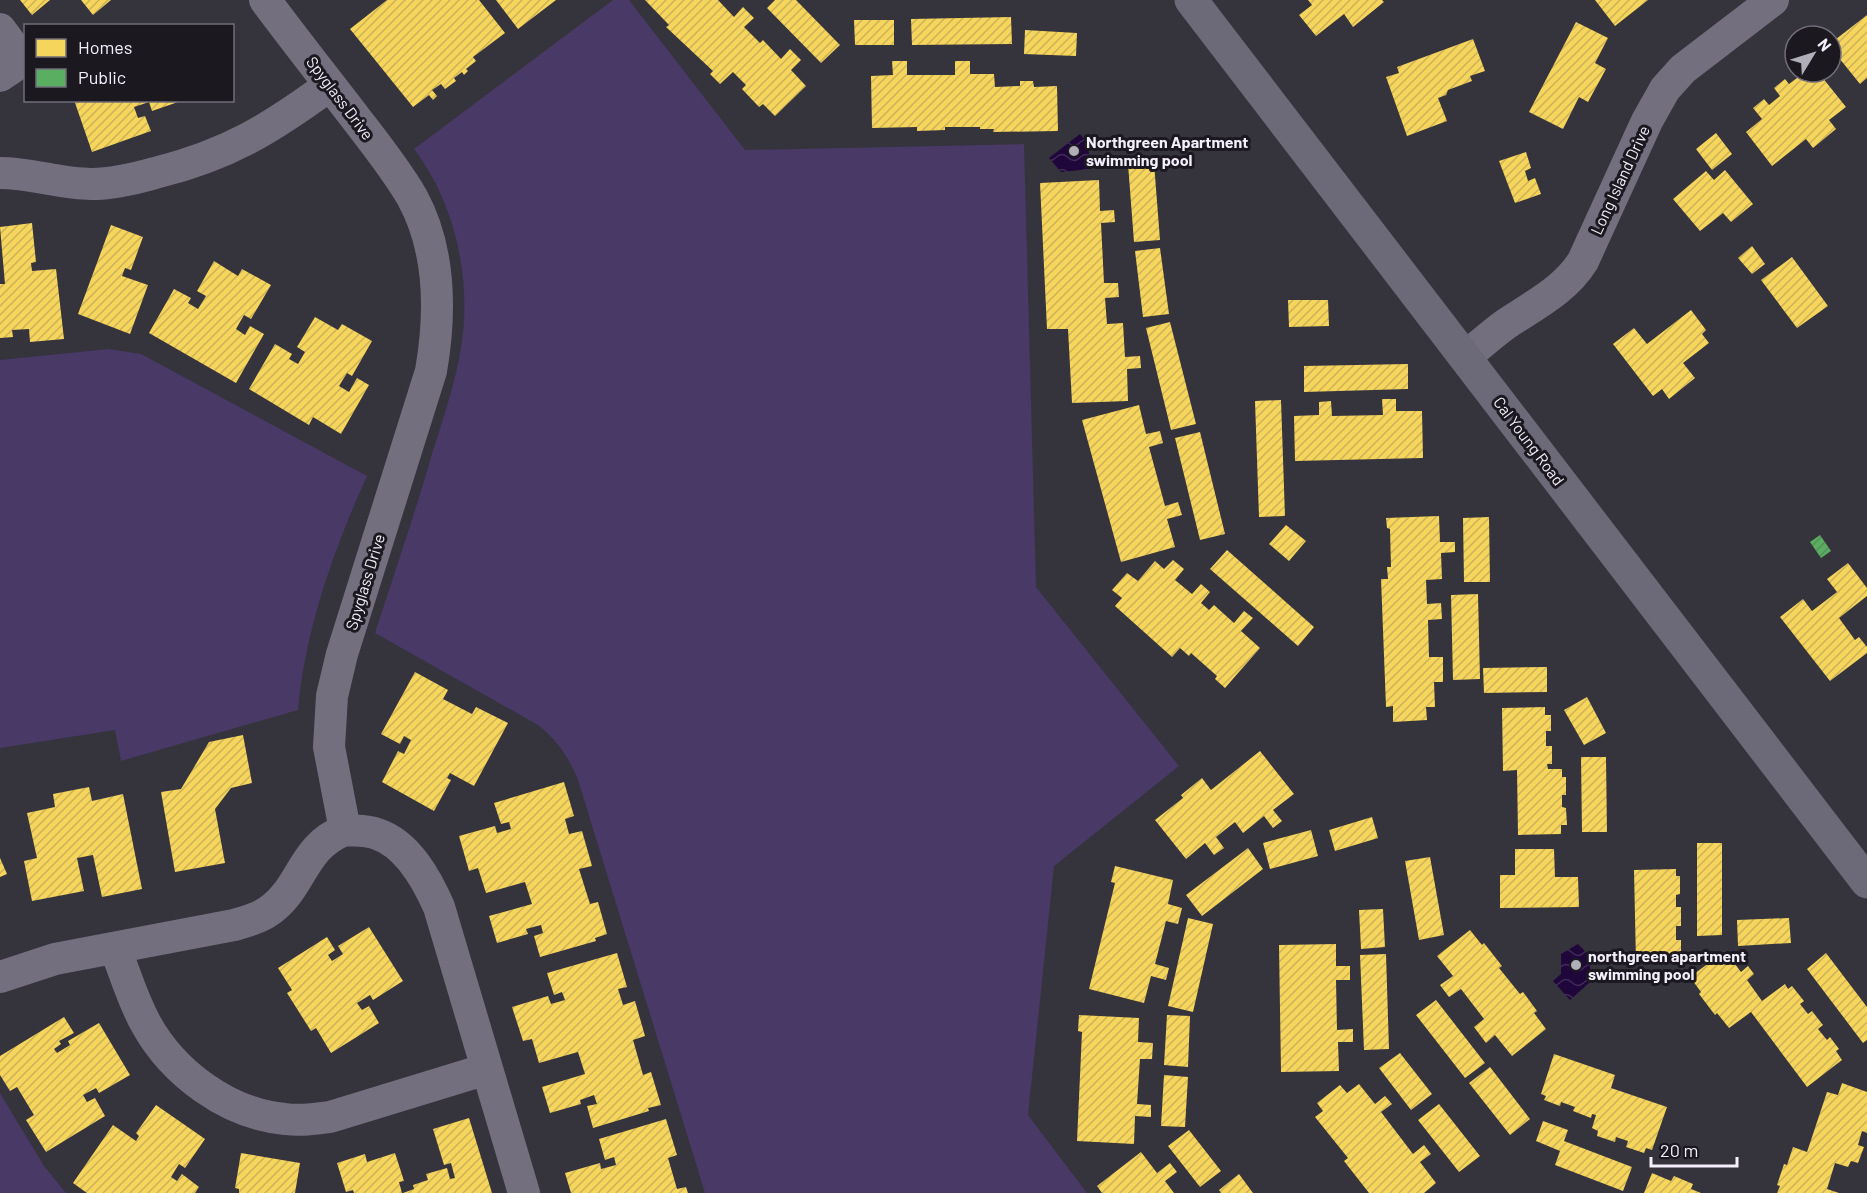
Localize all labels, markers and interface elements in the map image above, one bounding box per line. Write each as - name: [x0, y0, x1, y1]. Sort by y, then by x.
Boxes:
- legend: [24, 24, 234, 102]
- north arrow: [1783, 24, 1843, 84]
- text: N: [1814, 34, 1836, 54]
- text: Homes: [78, 36, 132, 58]
- street label: Spyglass Drive: [303, 52, 378, 143]
- text: Public: [78, 66, 126, 88]
- street label: Long Island Drive: [1586, 122, 1653, 237]
- place label: Northgreen Apartment swimming pool: [1086, 132, 1248, 169]
- marker: Northgreen Apartment swimming pool: [1067, 144, 1081, 158]
- street label: Cal Young Road: [1490, 393, 1569, 489]
- street label: Spyglass Drive: [341, 532, 388, 632]
- place label: northgreen apartment swimming pool: [1588, 946, 1746, 983]
- marker: northgreen apartment swimming pool: [1569, 958, 1583, 972]
- scale bar: [1651, 1130, 1736, 1168]
- text: 20 m: [1660, 1139, 1698, 1161]

